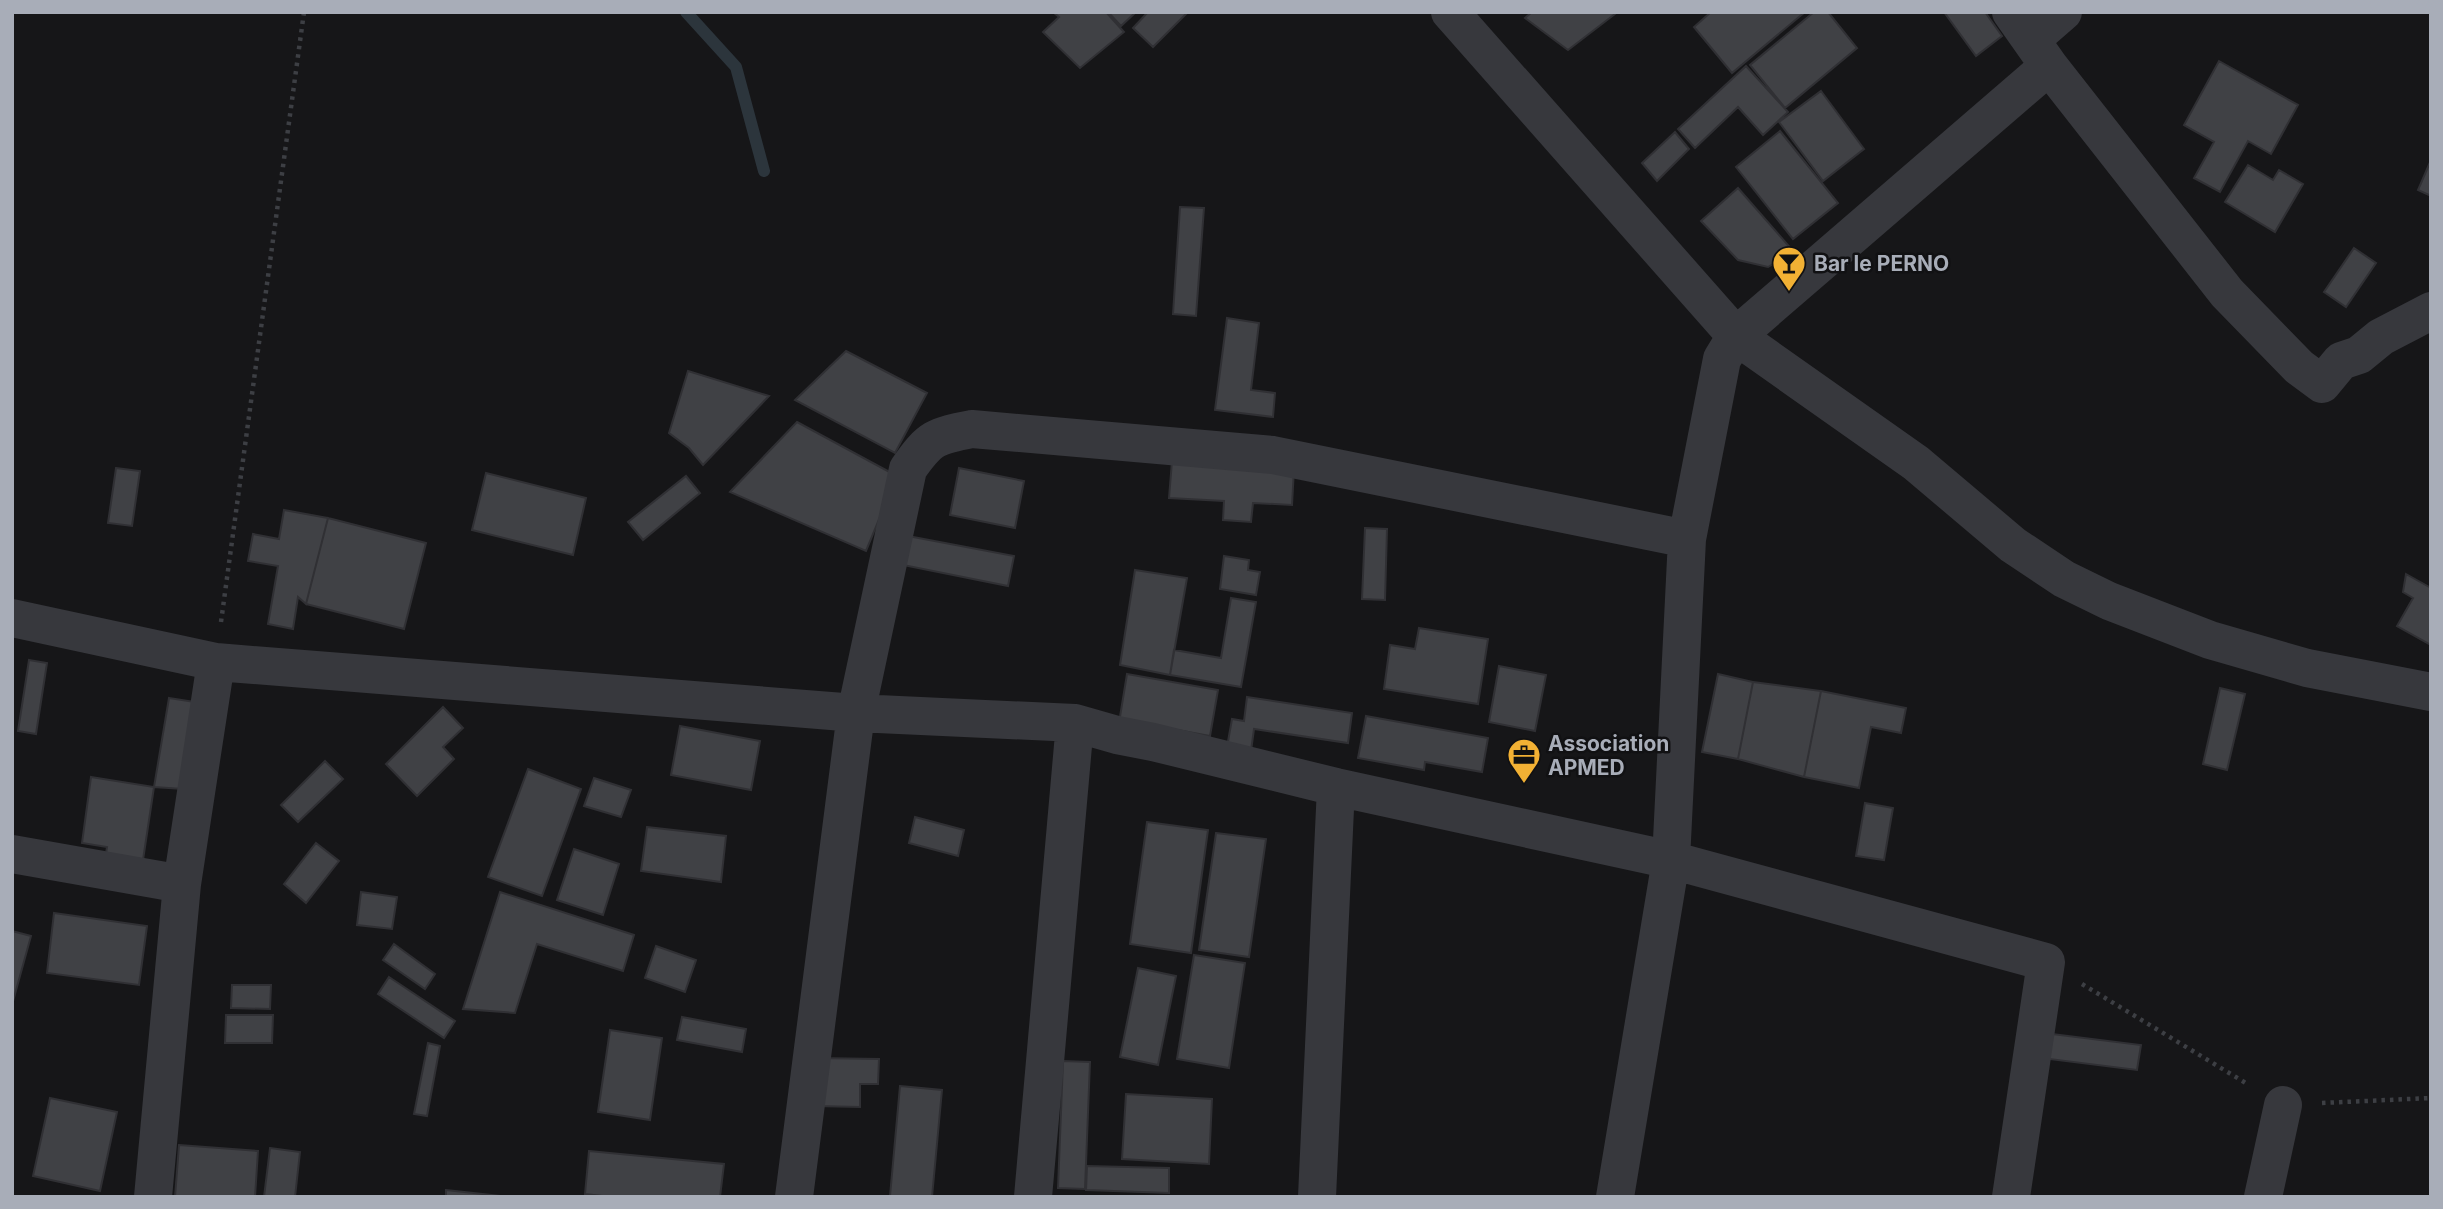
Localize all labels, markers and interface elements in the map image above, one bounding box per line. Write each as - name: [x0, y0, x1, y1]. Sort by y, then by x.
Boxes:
- bar icon: Bar le PERNO: [1770, 244, 1808, 293]
- place label: Bar le PERNO: [1814, 251, 1949, 276]
- place label: Association APMED: [1548, 731, 1669, 780]
- office icon: Association APMED: [1505, 736, 1543, 785]

